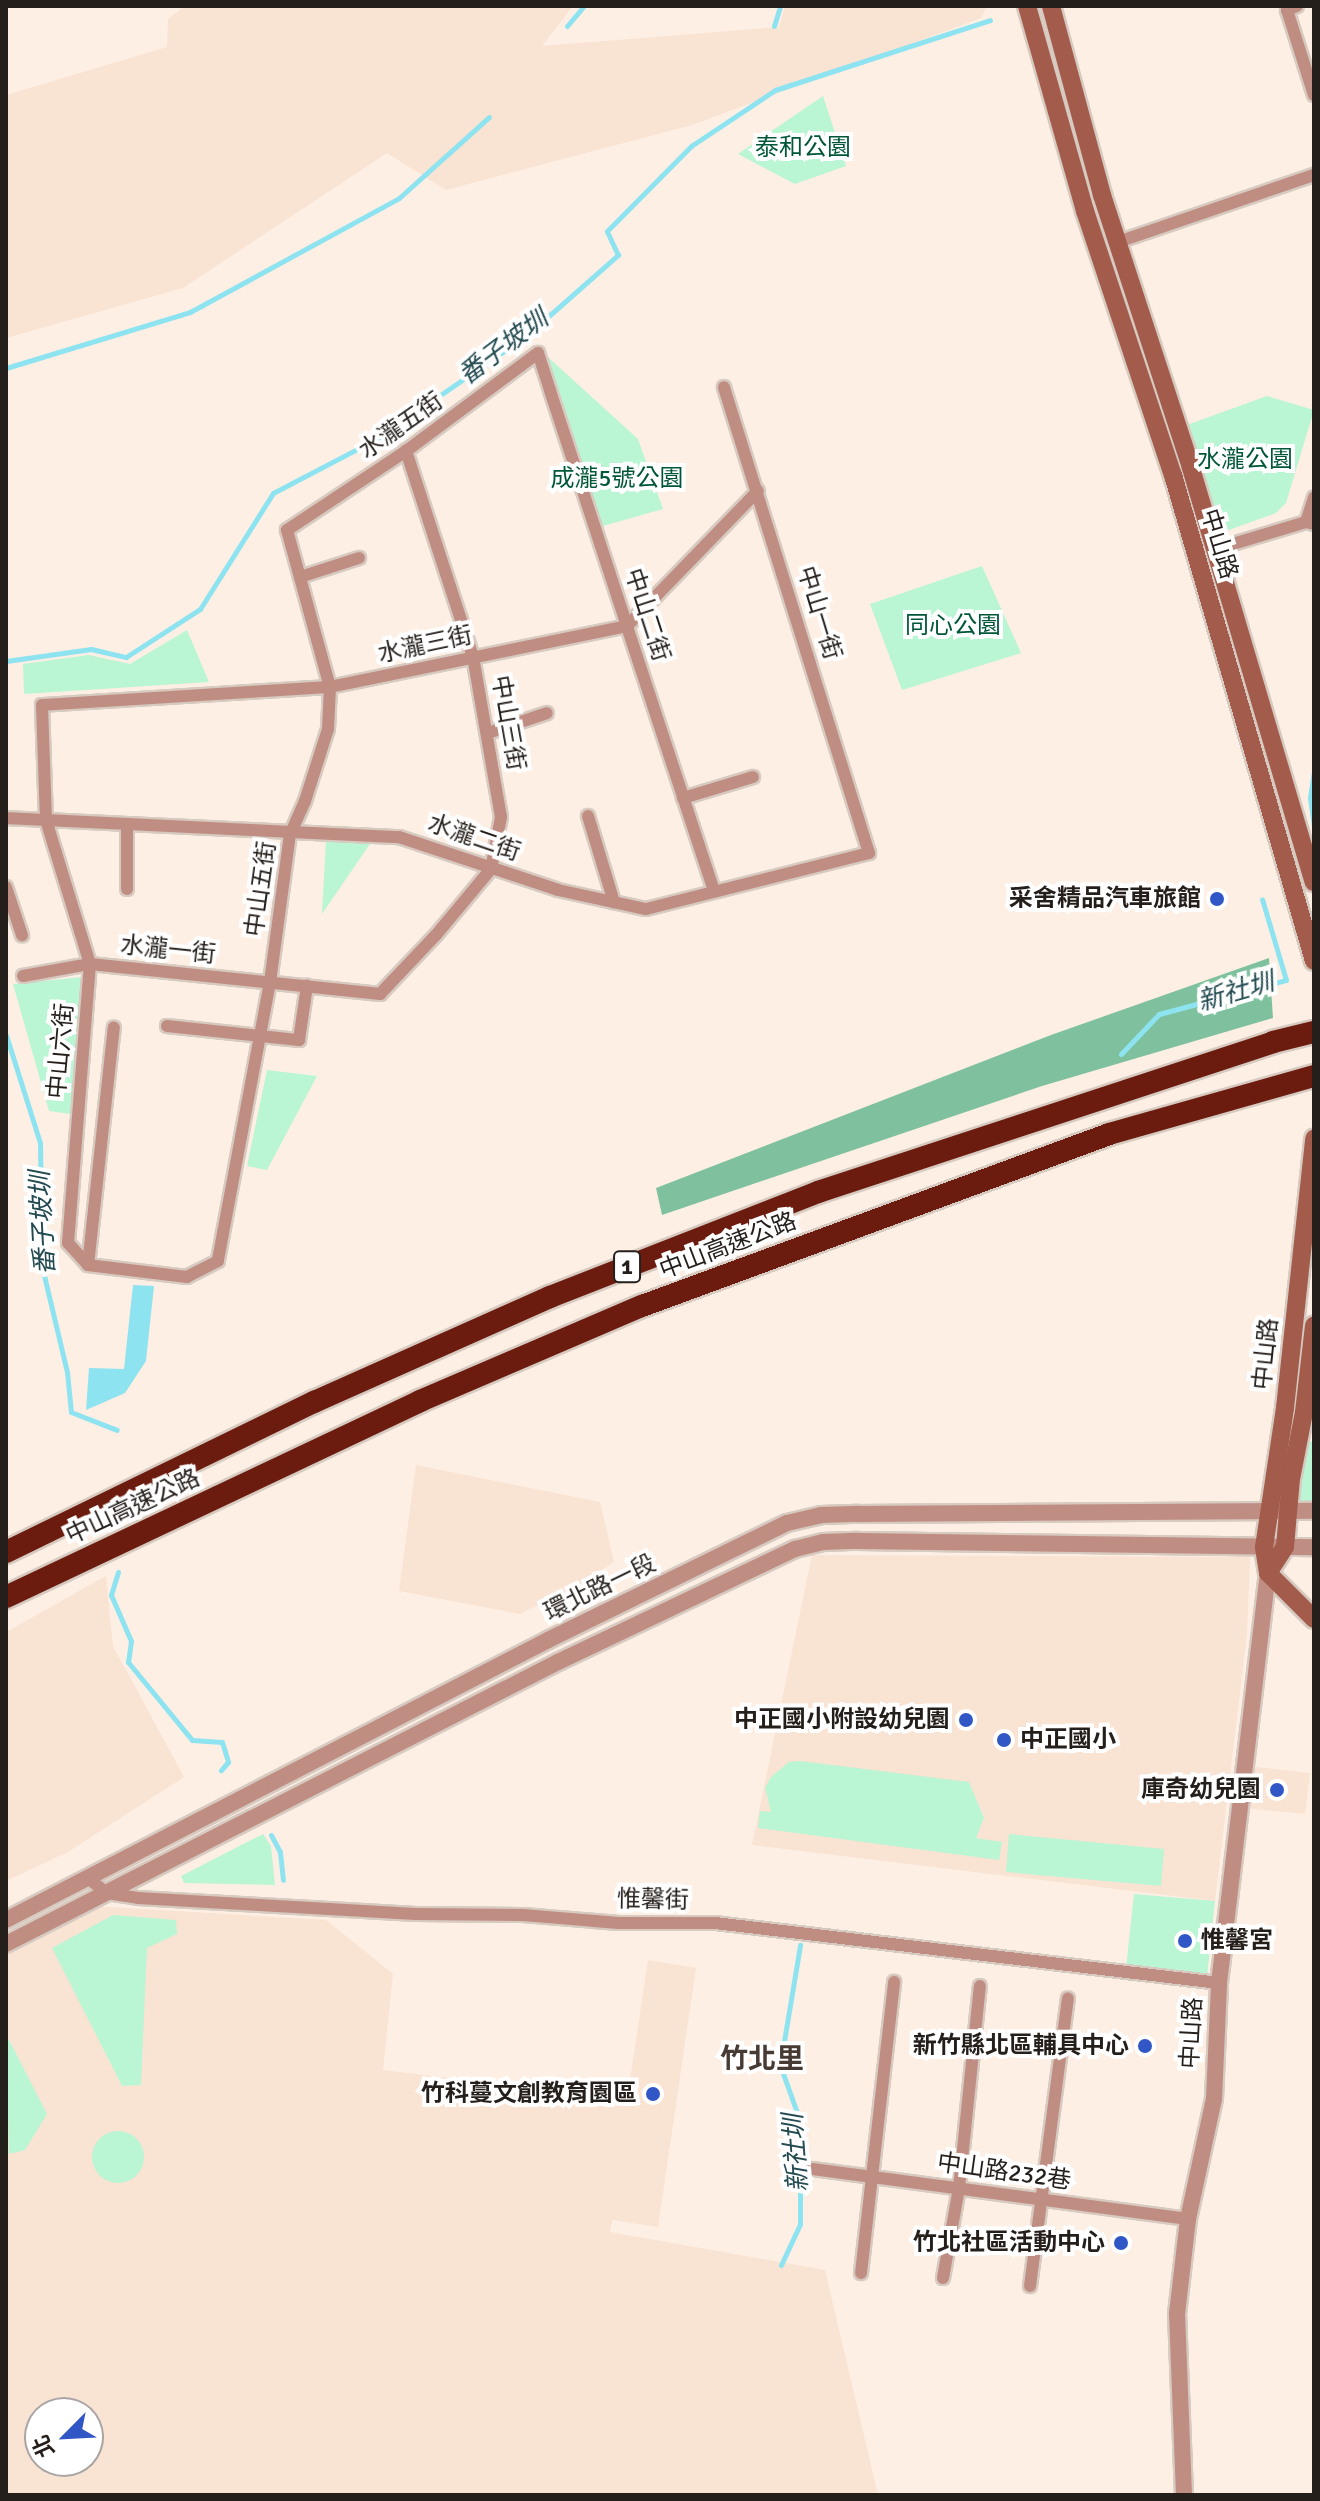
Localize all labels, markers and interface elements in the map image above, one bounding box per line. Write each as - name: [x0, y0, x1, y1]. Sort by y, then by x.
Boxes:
- park label: 泰和公園: [755, 134, 851, 162]
- water label: 番子坡圳: [453, 304, 555, 392]
- street label: 水瀧五街: [353, 387, 449, 465]
- park label: 水瀧公園: [1197, 446, 1293, 474]
- park label: 成瀧5號公園: [551, 465, 683, 493]
- street label: 中山路: [1195, 505, 1243, 583]
- street label: 中山一街: [791, 563, 847, 663]
- street label: 中山二街: [618, 565, 676, 665]
- park label: 同心公園: [905, 612, 1001, 640]
- street label: 水瀧三街: [375, 621, 475, 669]
- street label: 中山三街: [485, 673, 531, 773]
- street label: 水瀧二街: [424, 809, 524, 867]
- street label: 中山五街: [240, 839, 282, 939]
- place label: 采舍精品汽車旅館: [1009, 885, 1201, 913]
- marker: 采舍精品汽車旅館: [1208, 890, 1226, 908]
- street label: 水瀧一街: [119, 931, 217, 969]
- water label: 新社圳: [1194, 967, 1278, 1019]
- street label: 中山六街: [42, 1002, 80, 1100]
- water label: 番子坡圳: [26, 1170, 62, 1276]
- street label: 中山高速公路: [656, 1207, 800, 1285]
- road number: 1: [613, 1249, 641, 1285]
- street label: 中山路: [1248, 1317, 1284, 1391]
- street label: 中山高速公路: [62, 1464, 204, 1550]
- street label: 環北路一段: [540, 1549, 660, 1627]
- place label: 中正國小附設幼兒園: [734, 1706, 950, 1734]
- marker: 中正國小附設幼兒園: [957, 1711, 975, 1729]
- place label: 中正國小: [1020, 1726, 1116, 1754]
- marker: 中正國小: [995, 1731, 1013, 1749]
- place label: 庫奇幼兒園: [1141, 1776, 1261, 1804]
- marker: 庫奇幼兒園: [1268, 1781, 1286, 1799]
- street label: 惟馨街: [617, 1885, 689, 1915]
- place label: 惟馨宮: [1201, 1927, 1273, 1955]
- marker: 惟馨宮: [1176, 1932, 1194, 1950]
- street label: 中山路: [1176, 1996, 1208, 2070]
- place label: 新竹縣北區輔具中心: [913, 2032, 1129, 2060]
- marker: 新竹縣北區輔具中心: [1136, 2037, 1154, 2055]
- district label: 竹北里: [720, 2042, 804, 2076]
- place label: 竹科蔓文創教育園區: [421, 2080, 637, 2108]
- marker: 竹科蔓文創教育園區: [644, 2085, 662, 2103]
- water label: 新社圳: [779, 2113, 815, 2193]
- street label: 中山路232巷: [935, 2148, 1073, 2196]
- place label: 竹北社區活動中心: [913, 2229, 1105, 2257]
- marker: 竹北社區活動中心: [1112, 2234, 1130, 2252]
- north arrow: [24, 2397, 104, 2477]
- text: 北: [27, 2431, 60, 2462]

